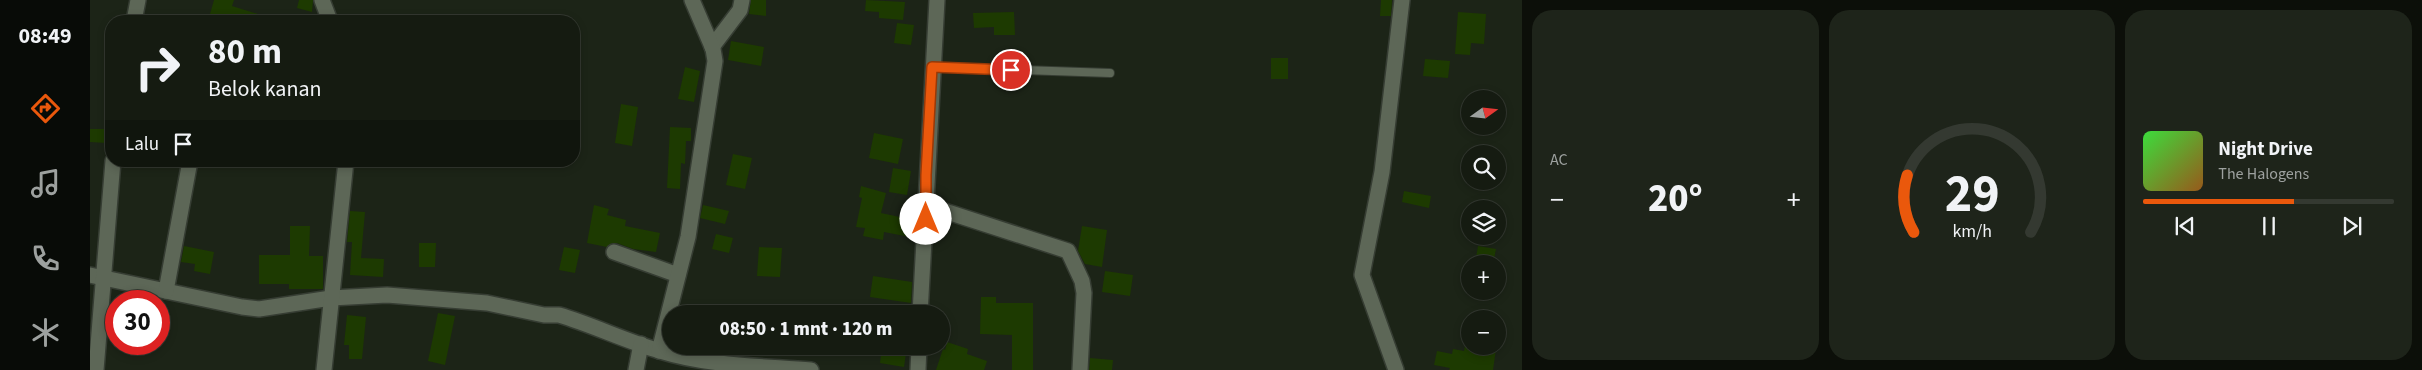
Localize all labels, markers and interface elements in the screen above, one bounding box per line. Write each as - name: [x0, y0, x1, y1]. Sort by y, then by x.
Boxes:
- text: 08:49: [18, 20, 72, 52]
- text: 80 m: [208, 27, 282, 77]
- icon: right: [125, 35, 190, 100]
- pin: [990, 49, 1032, 91]
- icon: arrive: [997, 56, 1025, 84]
- text: Belok kanan: [208, 73, 322, 105]
- north arrow: [1461, 90, 1506, 135]
- map controls: [1461, 90, 1506, 355]
- icon: directions: [28, 91, 63, 126]
- icon: arrive: [169, 130, 197, 158]
- text: Lalu: [125, 131, 159, 158]
- text: Night Drive: [2218, 136, 2313, 163]
- button: search: [1461, 145, 1506, 190]
- text: AC: [1550, 149, 1568, 171]
- text: 29: [1945, 158, 1999, 232]
- text: The Halogens: [2218, 163, 2309, 185]
- icon: music: [28, 166, 63, 201]
- text: 20°: [1648, 172, 1703, 226]
- text: −: [1550, 180, 1564, 220]
- text: +: [1787, 180, 1801, 220]
- position arrow: [899, 192, 951, 244]
- button: layers: [1461, 200, 1506, 245]
- icon: previous: [2171, 212, 2199, 240]
- icon: pause: [2255, 212, 2283, 240]
- icon: next: [2338, 212, 2366, 240]
- text: km/h: [1952, 219, 1992, 244]
- icon: phone: [28, 241, 63, 276]
- button: +: [1461, 255, 1506, 300]
- speed limit sign: 30: [105, 290, 170, 355]
- button: −: [1461, 310, 1506, 355]
- icon: climate: [28, 315, 63, 350]
- text: 08:50 · 1 mnt · 120 m: [720, 316, 892, 343]

